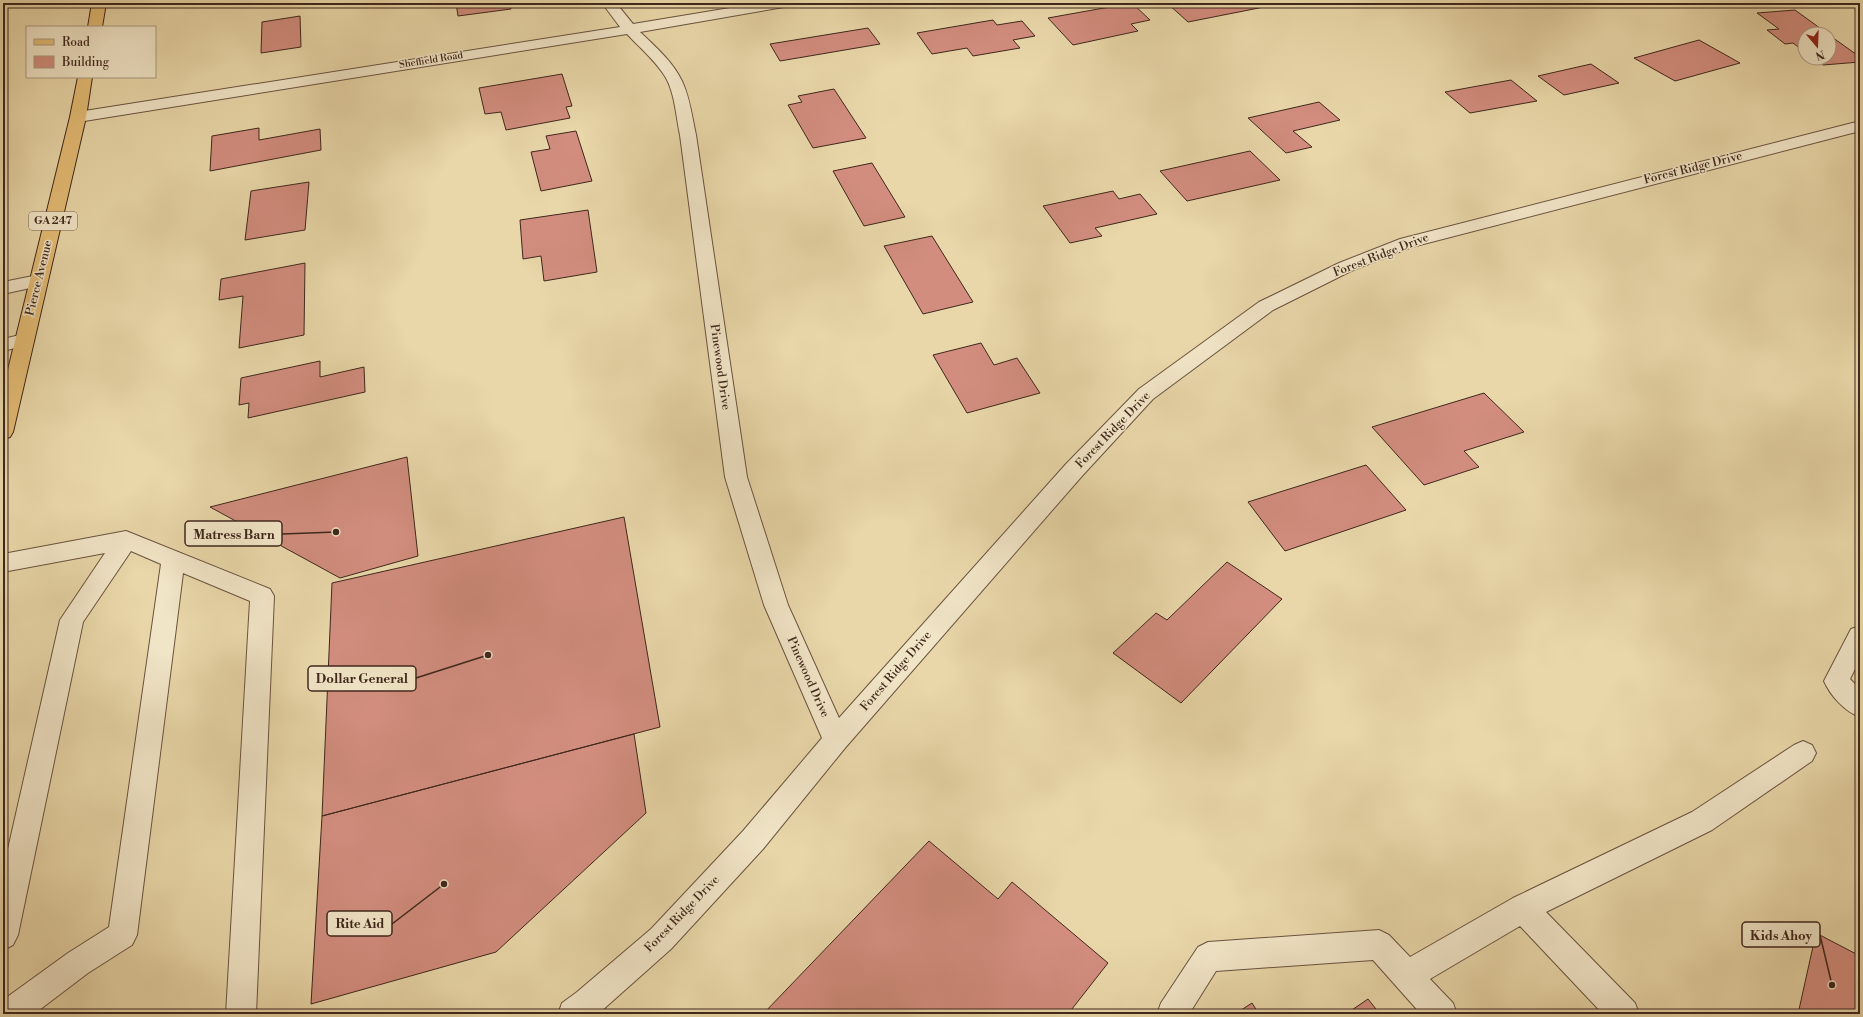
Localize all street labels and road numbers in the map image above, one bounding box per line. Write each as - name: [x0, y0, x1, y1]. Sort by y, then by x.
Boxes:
- street label: Sheffield Road: [398, 49, 464, 71]
- street label: Forest Ridge Drive: [1642, 148, 1744, 188]
- road number: GA 247: [29, 212, 77, 230]
- street label: Forest Ridge Drive: [1331, 230, 1431, 280]
- street label: Pierce Avenue: [22, 239, 56, 317]
- street label: Pinewood Drive: [707, 323, 733, 411]
- street label: Forest Ridge Drive: [1072, 388, 1154, 472]
- street label: Forest Ridge Drive: [857, 628, 935, 714]
- street label: Pinewood Drive: [783, 634, 833, 720]
- street label: Forest Ridge Drive: [641, 872, 723, 956]

